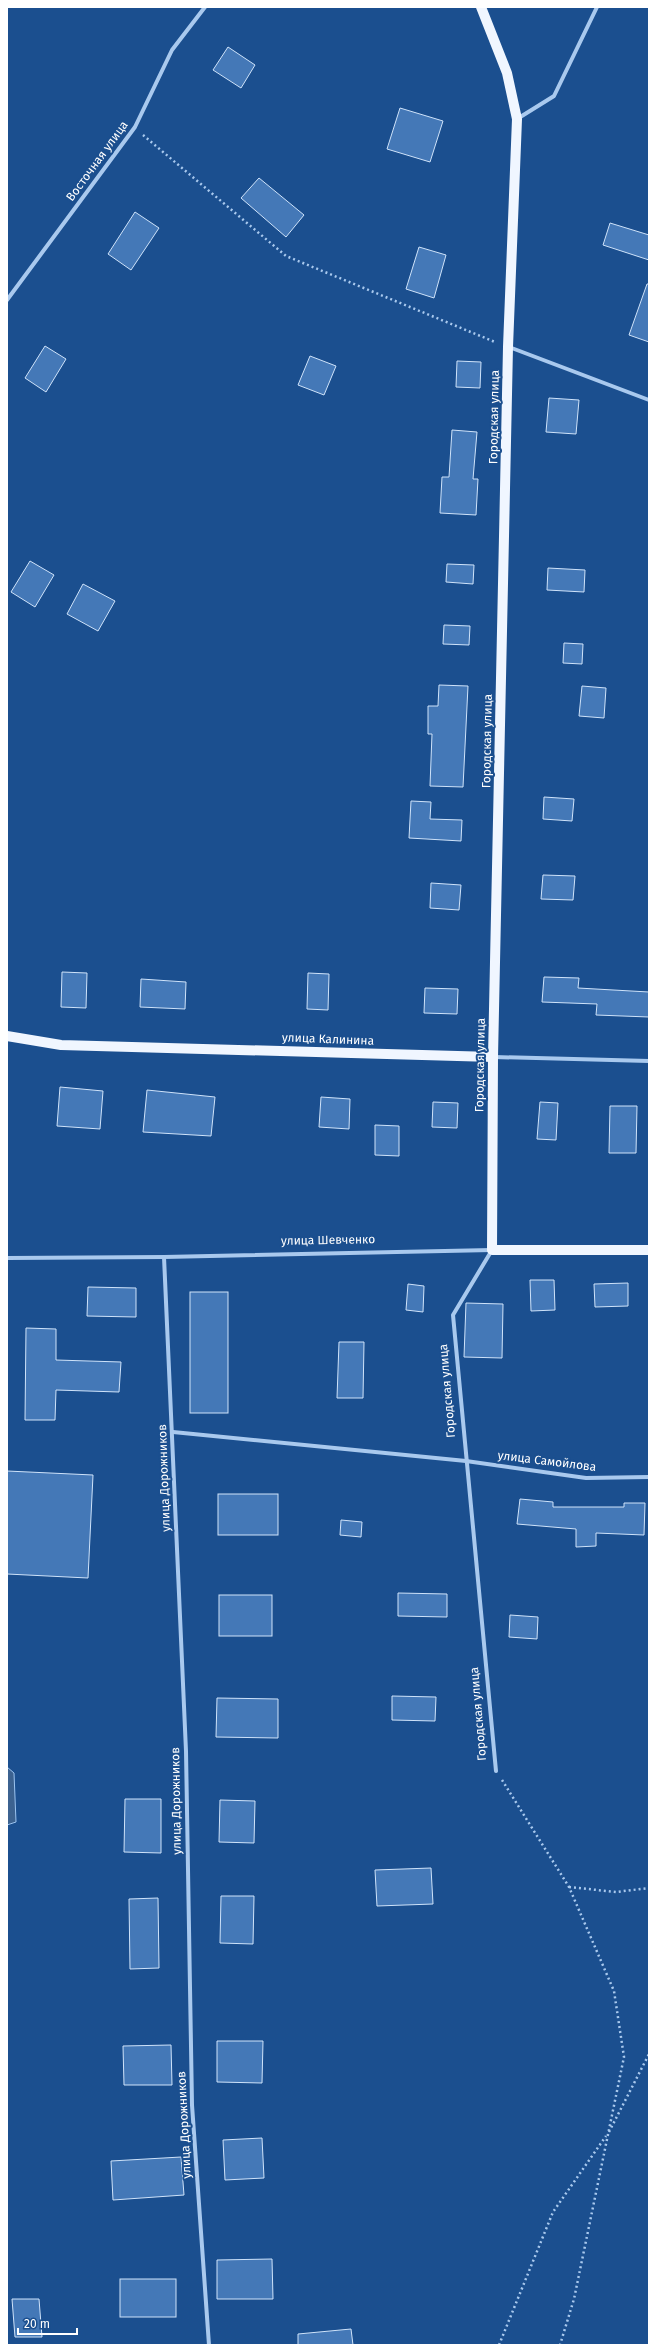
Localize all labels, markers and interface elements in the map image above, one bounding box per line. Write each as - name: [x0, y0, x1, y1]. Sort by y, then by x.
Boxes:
- street label: Восточная улица: [63, 118, 131, 204]
- street label: Городская улица: [486, 370, 502, 464]
- street label: Городская улица: [479, 694, 495, 788]
- street label: Городская улица: [472, 1018, 488, 1112]
- street label: улица Калинина: [282, 1030, 374, 1048]
- street label: улица Шевченко: [281, 1232, 375, 1248]
- street label: Городская улица: [436, 1343, 458, 1439]
- street label: улица Дорожников: [155, 1424, 173, 1532]
- street label: улица Самойлова: [497, 1448, 597, 1474]
- street label: Городская улица: [467, 1666, 489, 1762]
- street label: улица Дорожников: [168, 1747, 184, 1855]
- street label: улица Дорожников: [174, 2071, 194, 2179]
- scale bar: [18, 2310, 77, 2336]
- text: 20 m: [24, 2317, 50, 2331]

